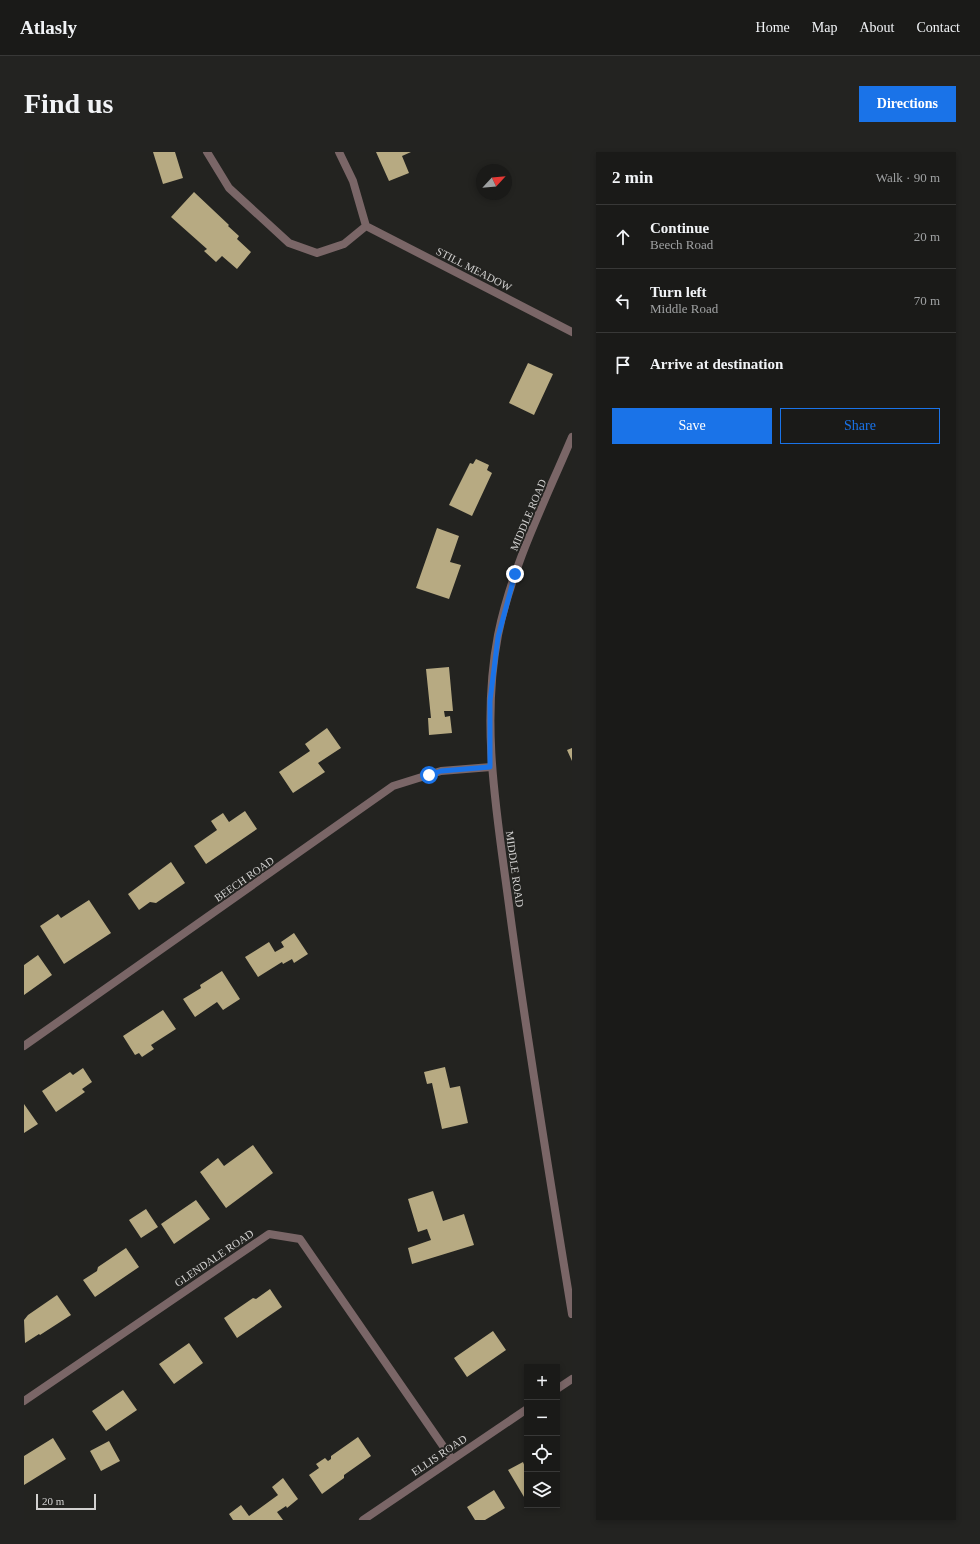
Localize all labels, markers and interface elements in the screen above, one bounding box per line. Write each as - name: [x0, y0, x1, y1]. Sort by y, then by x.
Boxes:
- text: Atlasly: [20, 17, 77, 38]
- text: Home: [756, 20, 790, 35]
- text: Map: [812, 20, 837, 35]
- text: About: [859, 20, 894, 35]
- text: Contact: [916, 20, 960, 35]
- button: Directions: [859, 86, 956, 122]
- text: Find us: [24, 88, 114, 119]
- north arrow: [476, 164, 512, 200]
- text: 2 min: [612, 168, 653, 187]
- text: Walk · 90 m: [876, 170, 940, 185]
- text: Continue: [650, 220, 709, 236]
- icon: ahead: [612, 226, 634, 248]
- text: 20 m: [914, 229, 940, 244]
- text: Beech Road: [650, 237, 713, 252]
- street label: STILL MEADOW: [434, 245, 514, 293]
- text: Turn left: [650, 284, 707, 300]
- icon: left: [612, 290, 634, 312]
- text: 70 m: [914, 293, 940, 308]
- text: Middle Road: [650, 301, 718, 316]
- icon: arrive: [612, 354, 634, 376]
- text: Arrive at destination: [650, 356, 783, 372]
- button: Save: [612, 408, 772, 444]
- button: Share: [780, 408, 940, 444]
- street label: MIDDLE ROAD: [507, 477, 549, 553]
- route end: [506, 565, 524, 583]
- route start: [420, 766, 438, 784]
- street label: MIDDLE ROAD: [504, 830, 526, 908]
- street label: BEECH ROAD: [212, 854, 276, 904]
- street label: GLENDALE ROAD: [172, 1227, 256, 1289]
- map controls: [524, 1364, 560, 1508]
- button: +: [524, 1364, 560, 1400]
- button: −: [524, 1400, 560, 1436]
- street label: ELLIS ROAD: [409, 1432, 469, 1478]
- button: locate: [524, 1436, 560, 1472]
- button: layers: [524, 1472, 560, 1508]
- scale bar: [36, 1492, 96, 1511]
- text: 20 m: [42, 1495, 64, 1507]

